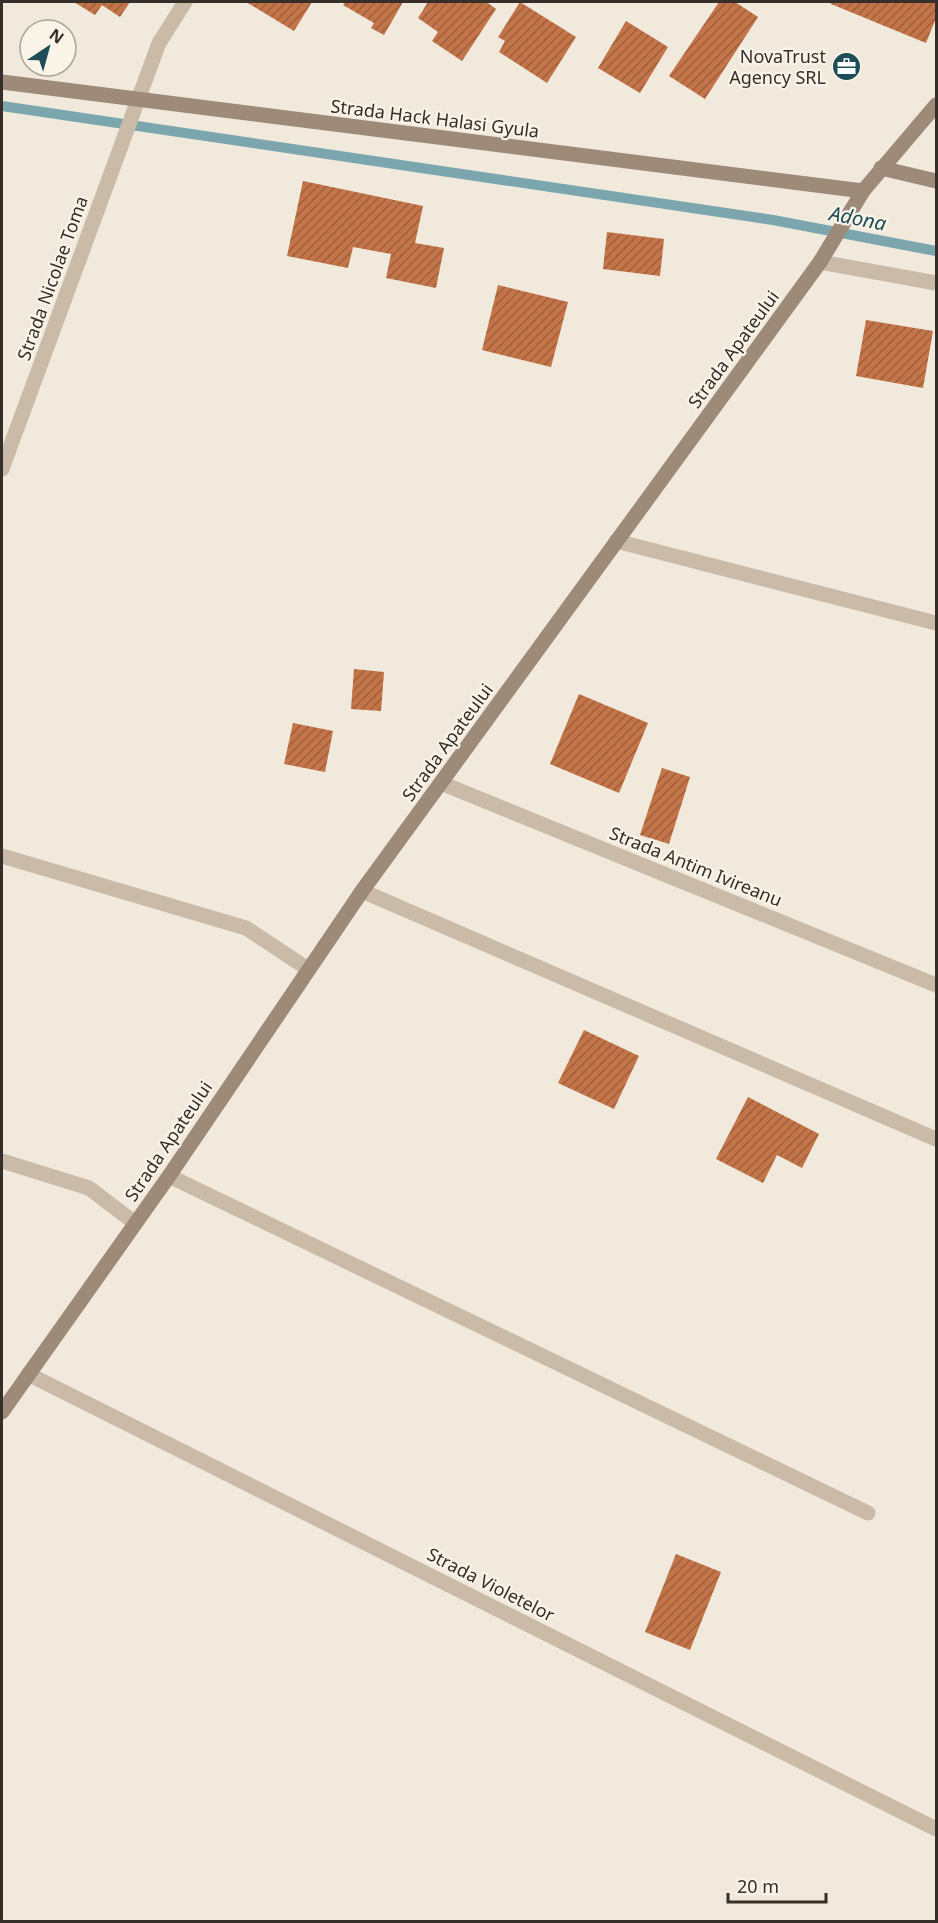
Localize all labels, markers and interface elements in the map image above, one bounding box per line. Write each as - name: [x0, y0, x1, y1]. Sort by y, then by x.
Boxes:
- north arrow: [18, 18, 78, 78]
- text: N: [45, 23, 69, 49]
- place label: NovaTrust Agency SRL: [729, 44, 826, 89]
- office icon: NovaTrust Agency SRL: [831, 50, 863, 82]
- street label: Strada Hack Halasi Gyula: [329, 93, 541, 143]
- street label: Strada Nicolae Toma: [11, 192, 93, 364]
- water label: Adona: [825, 199, 889, 237]
- street label: Strada Apateului: [682, 285, 784, 413]
- street label: Strada Apateului: [396, 678, 498, 806]
- street label: Strada Antim Ivireanu: [606, 820, 786, 912]
- street label: Strada Apateului: [119, 1076, 217, 1206]
- street label: Strada Violetelor: [423, 1541, 559, 1627]
- scale bar: [728, 1866, 826, 1904]
- text: 20 m: [737, 1874, 779, 1898]

